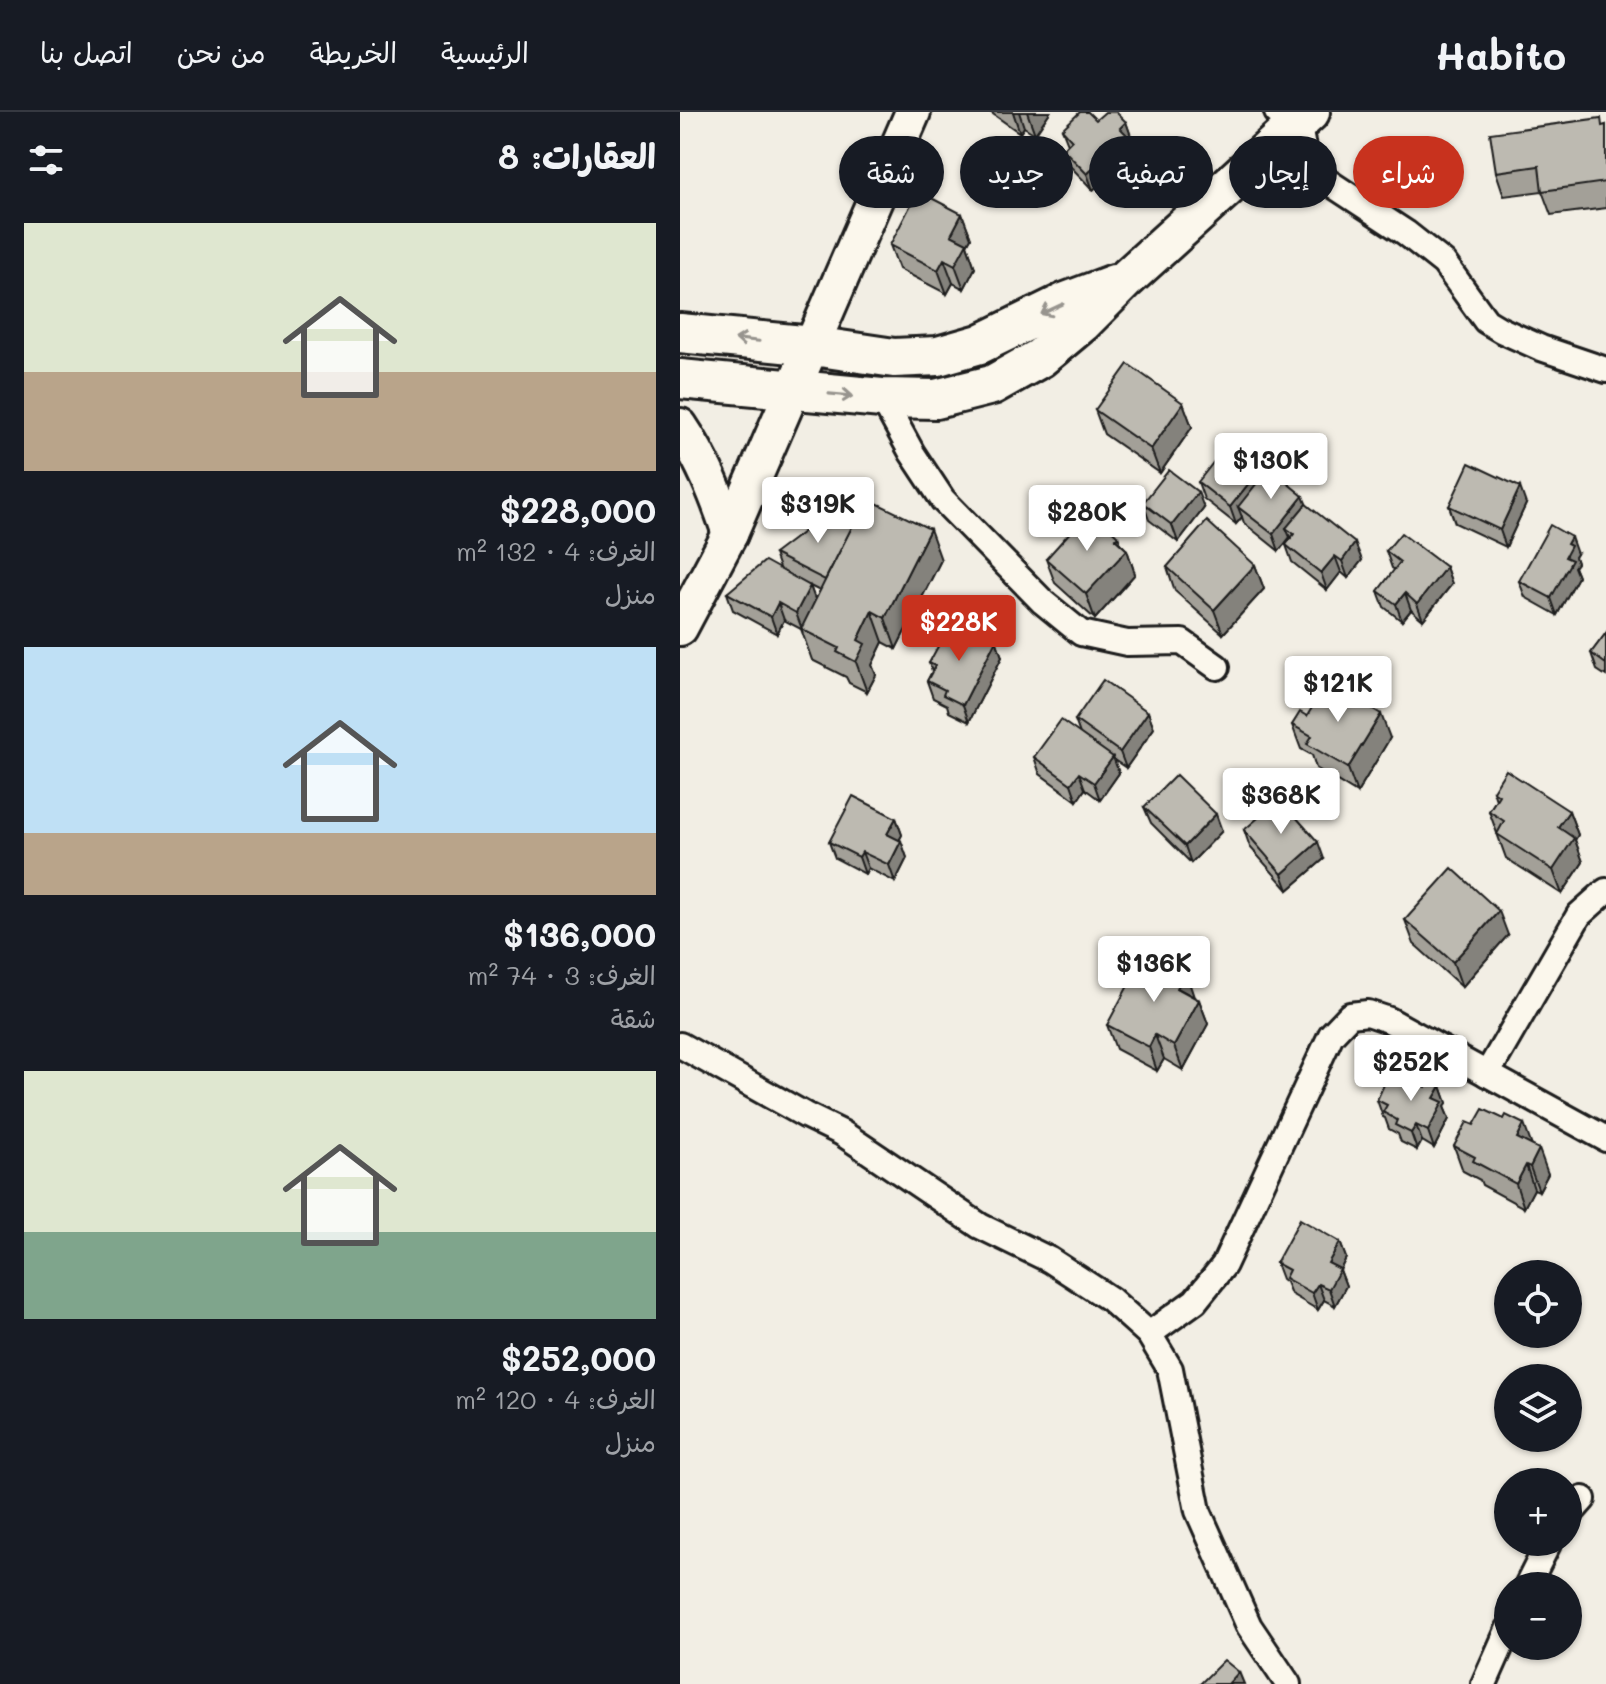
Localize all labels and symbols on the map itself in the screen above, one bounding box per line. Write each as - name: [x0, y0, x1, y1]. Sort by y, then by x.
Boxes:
- one-way arrow: [1040, 302, 1064, 317]
- one-way arrow: [734, 332, 761, 347]
- one-way arrow: [827, 388, 854, 403]
- pin: $130K: [1215, 433, 1327, 501]
- pin: $319K: [762, 477, 874, 545]
- pin: $280K: [1031, 485, 1143, 553]
- pin: $228K: [903, 595, 1015, 663]
- pin: $121K: [1282, 656, 1394, 724]
- pin: $368K: [1225, 768, 1337, 836]
- pin: $136K: [1098, 936, 1210, 1004]
- pin: $252K: [1355, 1035, 1467, 1103]

